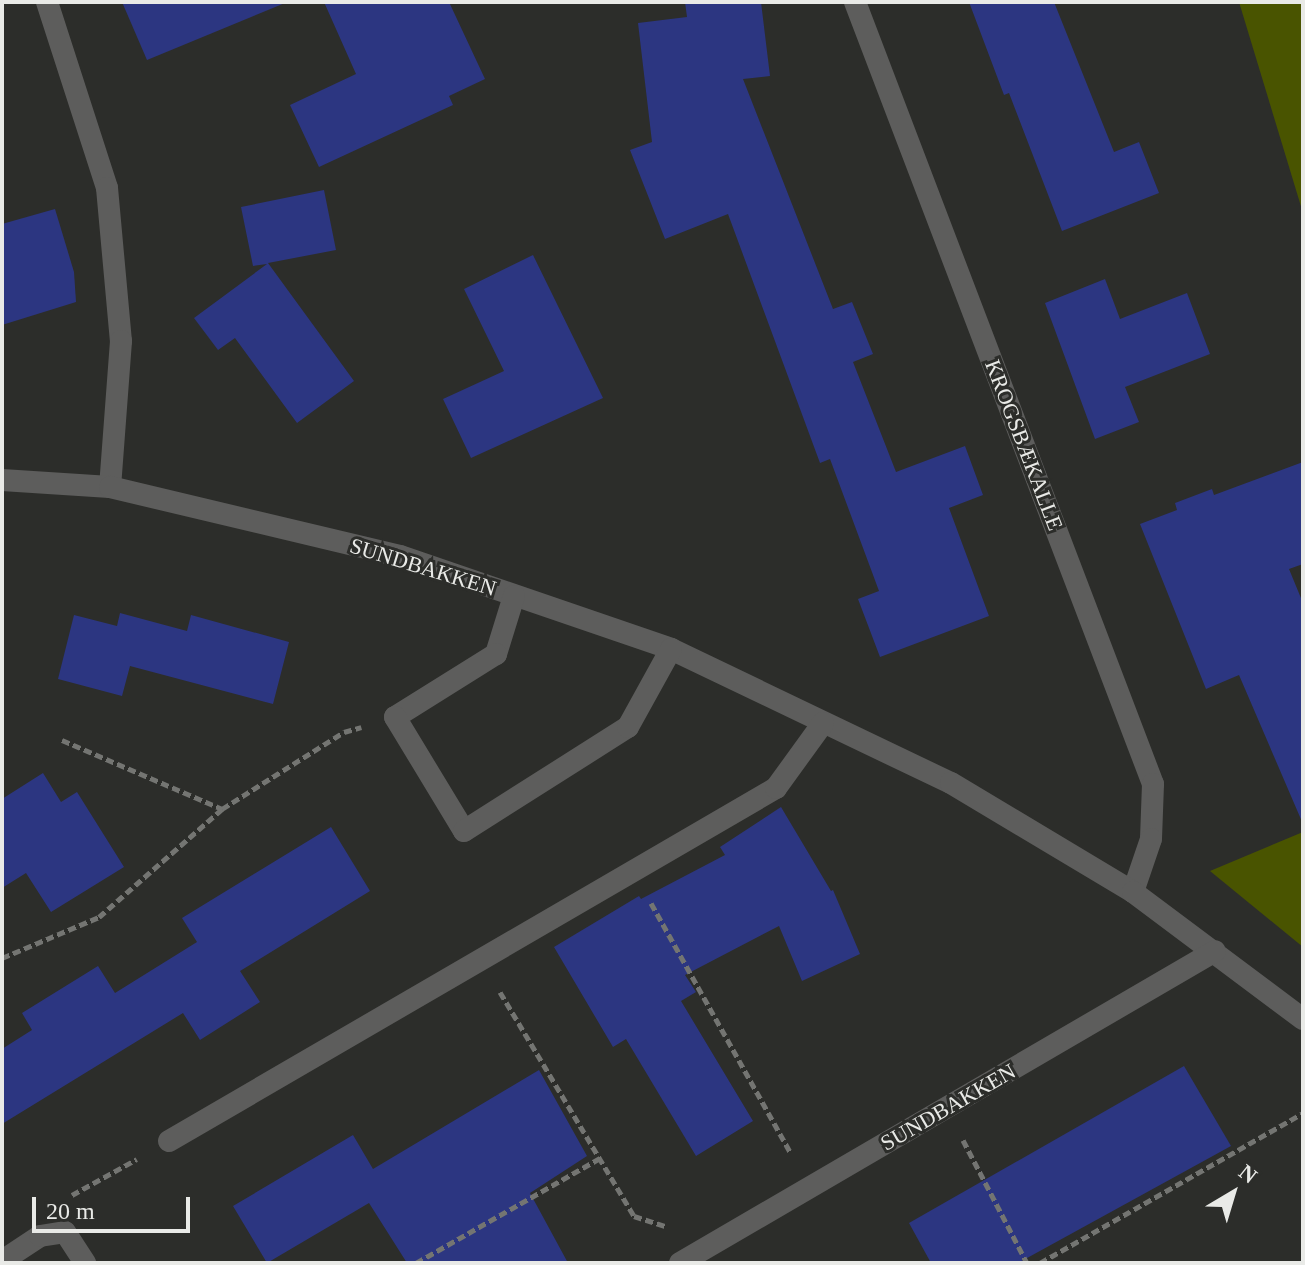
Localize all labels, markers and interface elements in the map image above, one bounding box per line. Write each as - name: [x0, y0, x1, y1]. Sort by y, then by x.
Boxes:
- street label: KROGSBÆKALLE: [979, 356, 1069, 534]
- street label: SUNDBAKKEN: [347, 532, 499, 602]
- street label: SUNDBAKKEN: [876, 1058, 1020, 1156]
- north arrow: [1193, 1153, 1273, 1233]
- text: N: [1234, 1159, 1262, 1188]
- scale bar: [36, 1181, 194, 1231]
- text: 20 m: [46, 1198, 95, 1224]

